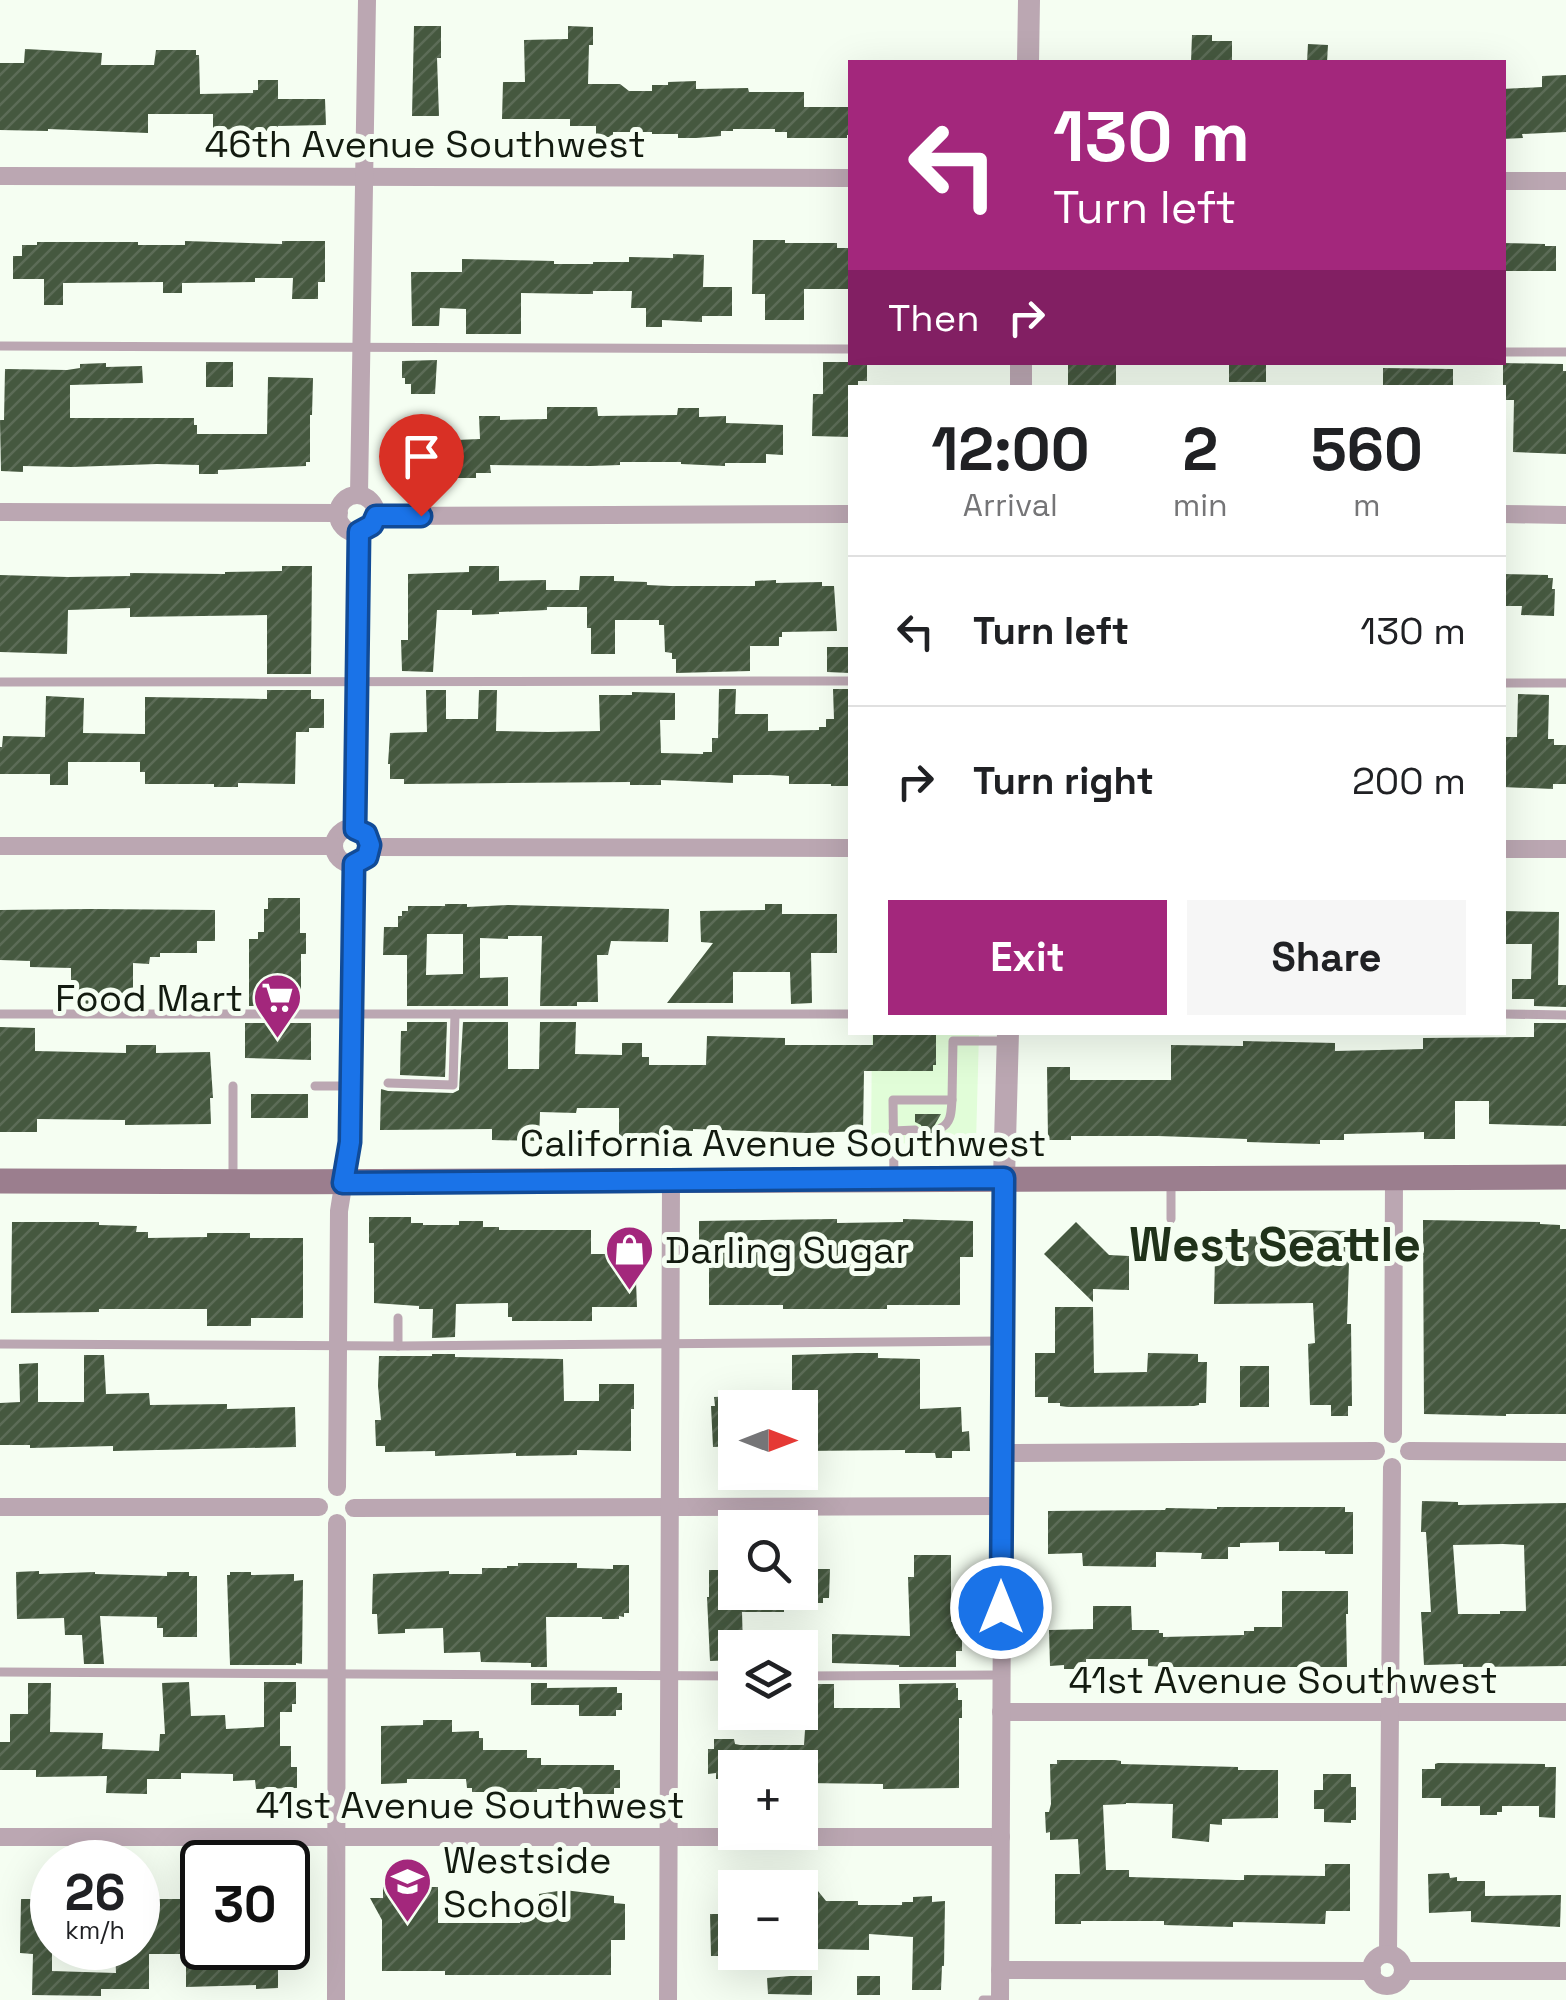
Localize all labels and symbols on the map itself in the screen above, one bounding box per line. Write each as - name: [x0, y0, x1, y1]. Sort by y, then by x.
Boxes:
- street label: 46th Avenue Southwest: [204, 120, 646, 168]
- pin: [379, 414, 464, 517]
- supermarket icon: Food Mart: [252, 972, 304, 1040]
- place label: Food Mart: [55, 974, 243, 1022]
- street label: California Avenue Southwest: [520, 1119, 1046, 1167]
- district label: West Seattle: [1129, 1214, 1421, 1275]
- shop icon: Darling Sugar: [604, 1224, 656, 1292]
- place label: Darling Sugar: [665, 1226, 910, 1274]
- north arrow: [718, 1390, 818, 1490]
- position arrow: [949, 1556, 1053, 1660]
- street label: 41st Avenue Southwest: [1068, 1656, 1498, 1704]
- street label: 41st Avenue Southwest: [255, 1781, 685, 1829]
- place label: Westside School: [443, 1836, 612, 1928]
- speed limit sign: 30: [180, 1840, 310, 1970]
- school or university icon: Westside School: [382, 1856, 434, 1924]

